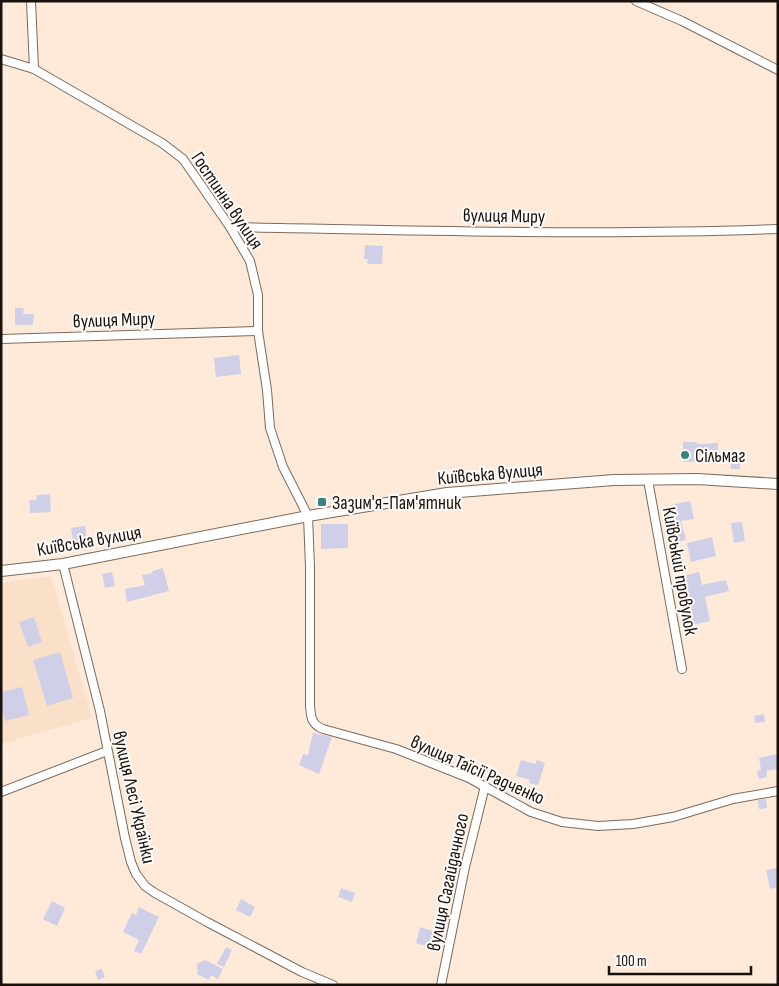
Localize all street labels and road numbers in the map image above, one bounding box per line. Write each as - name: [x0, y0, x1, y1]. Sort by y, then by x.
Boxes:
- street label: Гостинна вулиця: [186, 148, 268, 254]
- street label: вулиця Миру: [463, 204, 546, 229]
- street label: вулиця Миру: [72, 308, 156, 333]
- street label: Київська вулиця: [437, 458, 544, 491]
- street label: Київський провулок: [657, 505, 702, 638]
- street label: Київська вулиця: [35, 521, 143, 562]
- street label: вулиця Лесі Українки: [107, 729, 160, 866]
- street label: вулиця Таїсії Радченко: [407, 731, 548, 810]
- street label: вулиця Сагайдачного: [423, 811, 474, 953]

